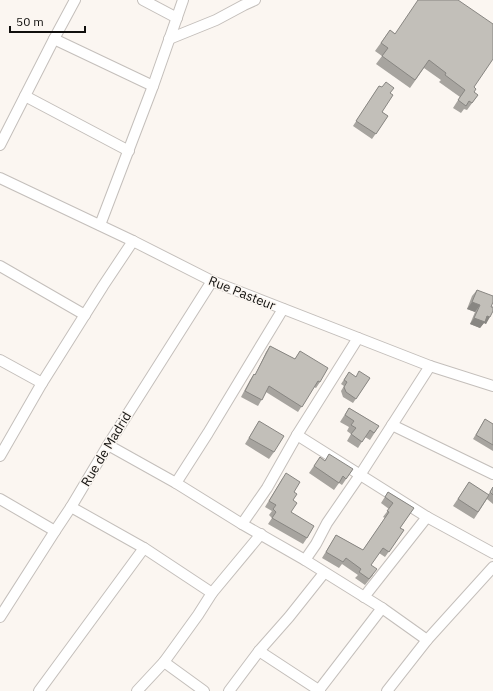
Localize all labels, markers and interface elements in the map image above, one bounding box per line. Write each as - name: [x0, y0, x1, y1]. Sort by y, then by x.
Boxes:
- scale bar: [10, 8, 85, 34]
- text: 50 m: [16, 14, 44, 29]
- street label: Rue Pasteur: [206, 272, 278, 314]
- street label: Rue de Madrid: [77, 409, 135, 489]

